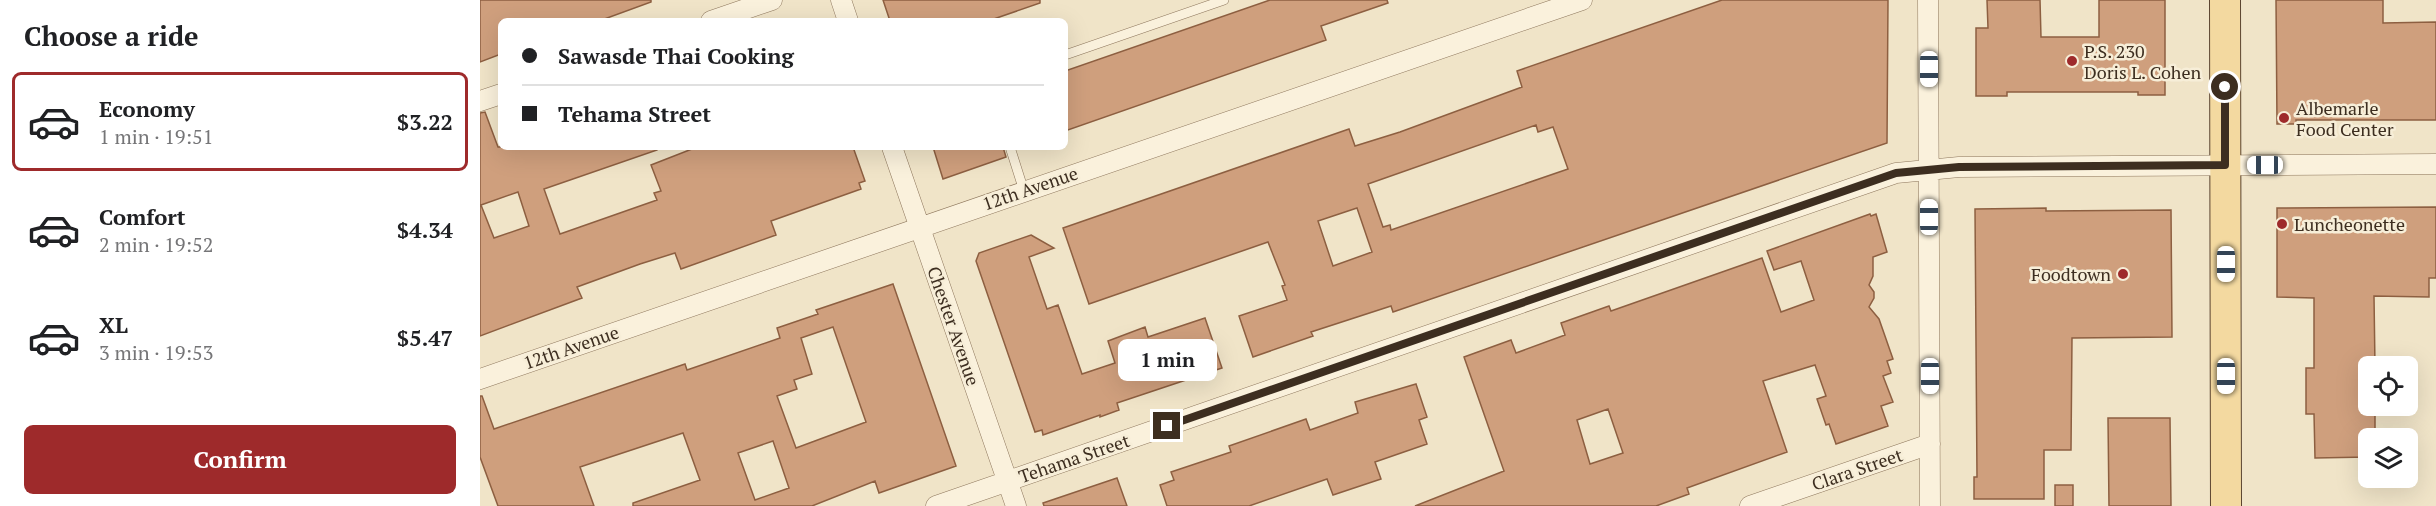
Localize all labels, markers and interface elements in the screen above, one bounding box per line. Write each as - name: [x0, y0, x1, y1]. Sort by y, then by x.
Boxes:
- text: Choose a ride: [24, 18, 199, 54]
- place label: P.S. 230 Doris L. Cohen: [2084, 39, 2201, 84]
- text: Sawasde Thai Cooking: [558, 41, 794, 70]
- car: [1920, 51, 1938, 87]
- marker: P.S. 230 Doris L. Cohen: [2065, 54, 2079, 68]
- route start: [2211, 73, 2238, 100]
- text: Economy: [99, 94, 195, 123]
- icon: car: [27, 95, 81, 149]
- place label: Albemarle Food Center: [2296, 96, 2394, 141]
- text: Tehama Street: [558, 99, 711, 128]
- text: $3.22: [397, 107, 453, 136]
- marker: Albemarle Food Center: [2277, 111, 2291, 125]
- text: 1 min · 19:51: [99, 123, 213, 150]
- car: [2247, 156, 2283, 174]
- street label: 12th Avenue: [979, 160, 1081, 216]
- car: [1920, 199, 1938, 235]
- text: Comfort: [99, 202, 185, 231]
- icon: car: [27, 203, 81, 257]
- place label: Luncheonette: [2294, 212, 2405, 236]
- text: $4.34: [397, 215, 453, 244]
- marker: Luncheonette: [2275, 217, 2289, 231]
- text: 2 min · 19:52: [99, 231, 213, 258]
- car: [2217, 246, 2235, 282]
- place label: Foodtown: [2031, 262, 2111, 286]
- street label: Chester Avenue: [922, 263, 986, 389]
- marker: Foodtown: [2116, 267, 2130, 281]
- text: XL: [99, 310, 128, 339]
- icon: car: [27, 311, 81, 365]
- street label: 12th Avenue: [520, 319, 622, 375]
- text: $5.47: [397, 323, 453, 352]
- text: 3 min · 19:53: [99, 339, 213, 366]
- callout: 1 min: [1118, 339, 1216, 381]
- text: 1 min: [1140, 346, 1195, 373]
- map controls: [2358, 356, 2418, 488]
- button: locate: [2358, 356, 2418, 416]
- car: [1921, 358, 1939, 394]
- car: [2217, 358, 2235, 394]
- route end: [1153, 412, 1180, 439]
- button: Confirm: [24, 425, 456, 494]
- street label: Tehama Street: [1015, 428, 1133, 488]
- button: layers: [2358, 428, 2418, 488]
- street label: Clara Street: [1808, 442, 1906, 496]

